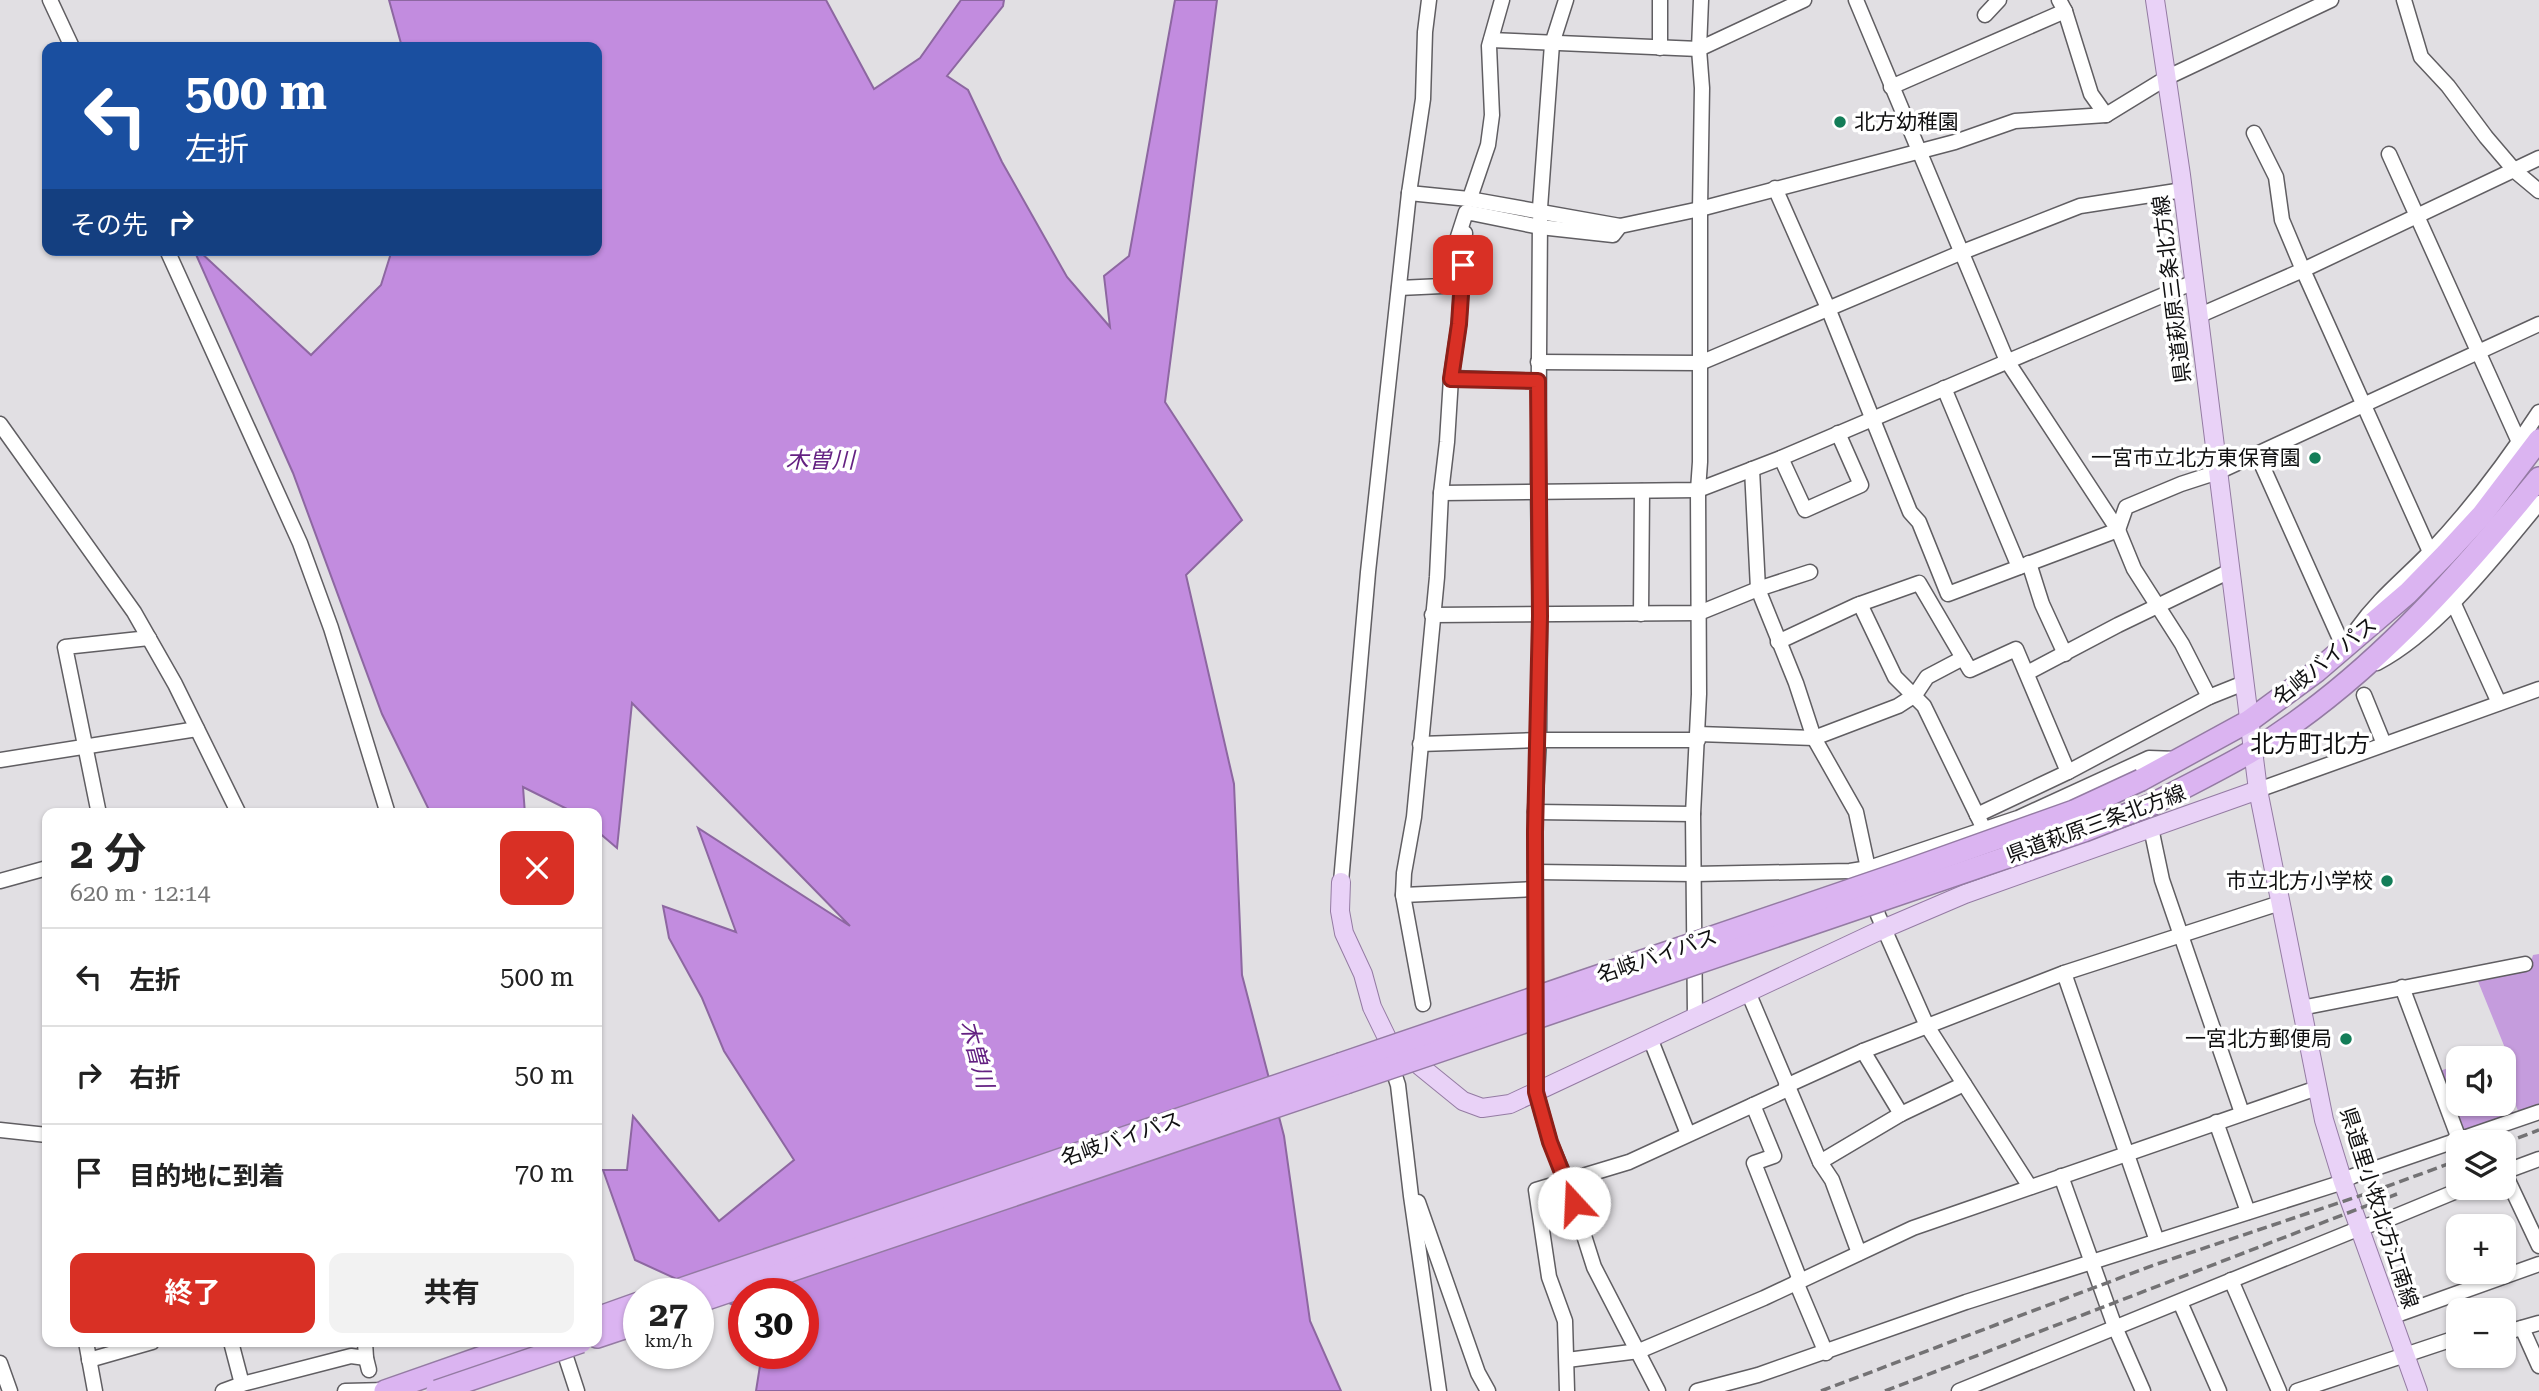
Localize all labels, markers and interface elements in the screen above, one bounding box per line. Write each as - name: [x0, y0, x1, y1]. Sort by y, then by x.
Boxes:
- text: 500 m: [185, 64, 327, 121]
- icon: left: [70, 70, 161, 161]
- place label: 北方幼稚園: [1854, 110, 1959, 134]
- marker: 北方幼稚園: [1832, 114, 1848, 130]
- text: 左折: [185, 130, 249, 168]
- street label: 県道萩原三条北方線: [2149, 194, 2195, 384]
- icon: right: [162, 203, 200, 241]
- text: その先: [70, 210, 148, 240]
- pin: [1433, 235, 1493, 295]
- icon: arrive: [1444, 246, 1482, 284]
- place label: 一宮市立北方東保育園: [2091, 446, 2301, 470]
- water label: 木曽川: [786, 447, 858, 474]
- marker: 一宮市立北方東保育園: [2307, 450, 2323, 466]
- street label: 名岐バイパス: [2269, 612, 2381, 710]
- district label: 北方町北方: [2250, 730, 2370, 758]
- street label: 県道萩原三条北方線: [2003, 780, 2189, 868]
- text: 2 分: [70, 829, 146, 878]
- button: close: [500, 831, 574, 905]
- place label: 市立北方小学校: [2226, 869, 2373, 893]
- marker: 市立北方小学校: [2379, 873, 2395, 889]
- text: 620 m · 12:14: [70, 880, 210, 907]
- street label: 名岐バイパス: [1594, 924, 1720, 988]
- icon: left: [70, 958, 108, 996]
- text: 500 m: [500, 962, 574, 992]
- text: 左折: [129, 965, 181, 995]
- water label: 木曽川: [955, 1017, 999, 1094]
- place label: 一宮北方郵便局: [2185, 1027, 2332, 1051]
- marker: 一宮北方郵便局: [2338, 1031, 2354, 1047]
- map controls: [2446, 1046, 2516, 1368]
- button: sound: [2446, 1046, 2516, 1116]
- icon: right: [70, 1056, 108, 1094]
- text: 50 m: [515, 1060, 574, 1090]
- text: 右折: [129, 1063, 181, 1093]
- street label: 県道里小牧北方江南線: [2335, 1104, 2423, 1312]
- street label: 名岐バイパス: [1058, 1107, 1184, 1171]
- button: layers: [2446, 1130, 2516, 1200]
- icon: arrive: [70, 1154, 108, 1192]
- text: 70 m: [515, 1158, 574, 1188]
- text: 目的地に到着: [129, 1161, 285, 1191]
- position arrow: [1537, 1166, 1611, 1240]
- button: +: [2446, 1214, 2516, 1284]
- button: 終了: [70, 1253, 315, 1333]
- button: 共有: [329, 1253, 574, 1333]
- speed limit sign: 30: [728, 1278, 819, 1369]
- text: 27: [649, 1294, 688, 1335]
- button: −: [2446, 1298, 2516, 1368]
- text: km/h: [644, 1330, 693, 1351]

